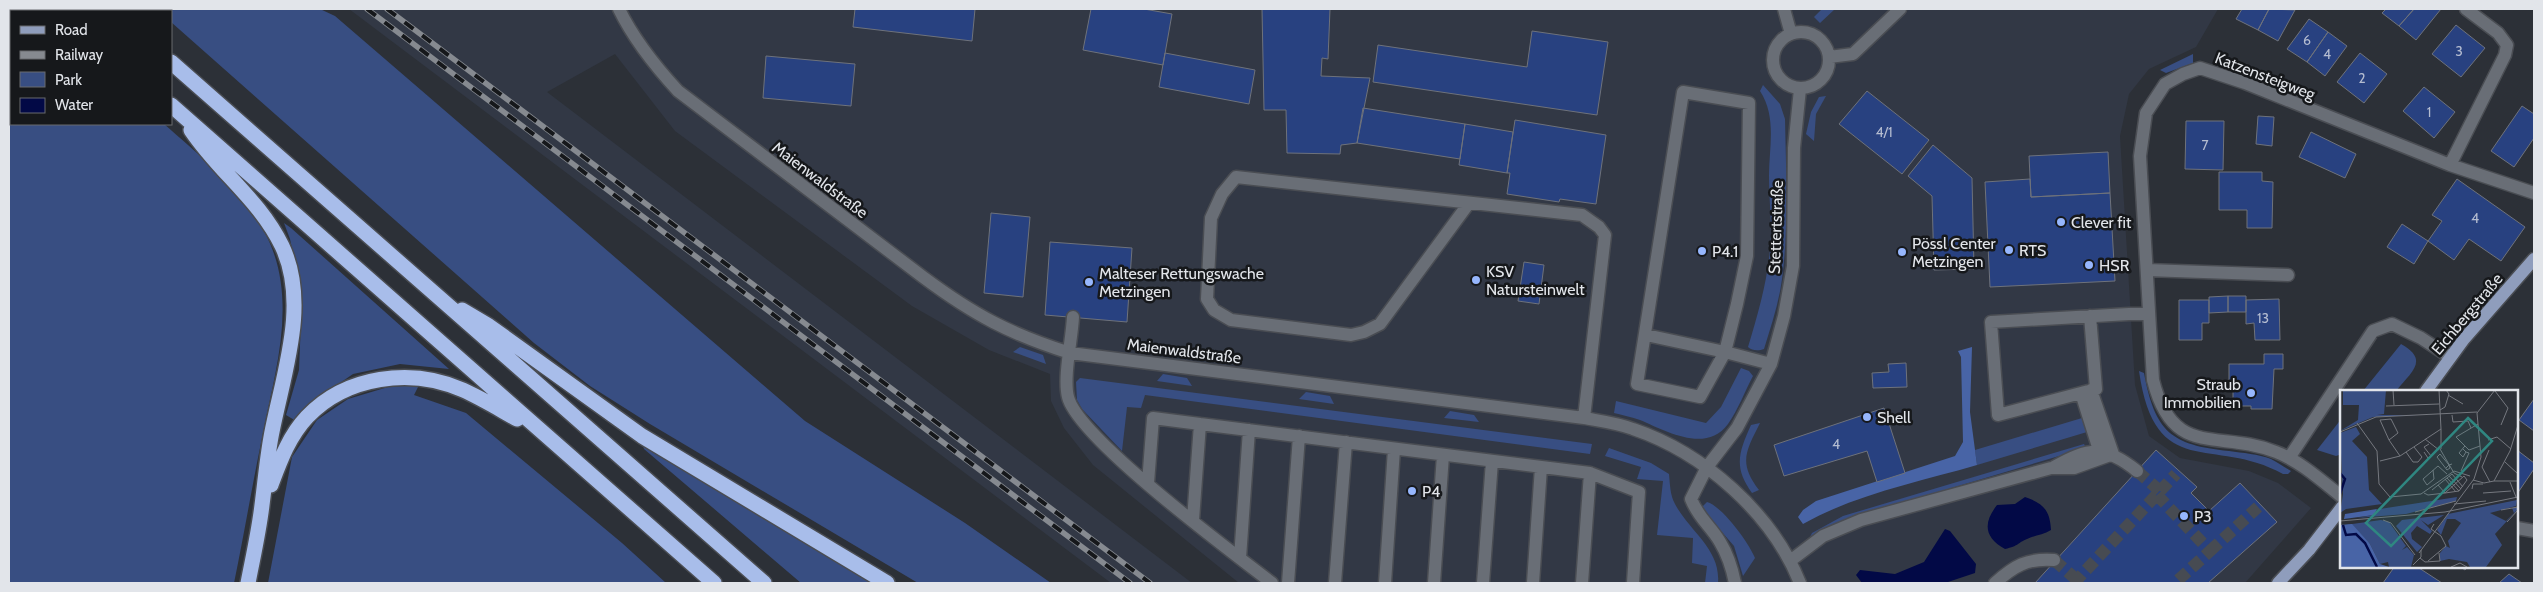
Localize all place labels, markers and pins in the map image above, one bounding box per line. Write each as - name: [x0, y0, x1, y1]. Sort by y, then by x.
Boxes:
- place label: Clever fit: [2071, 213, 2132, 232]
- marker: Clever fit: [2055, 216, 2067, 228]
- place label: Pössl Center Metzingen: [1912, 234, 1997, 271]
- place label: RTS: [2019, 241, 2046, 260]
- place label: P4.1: [1712, 242, 1738, 261]
- marker: RTS: [2003, 244, 2015, 256]
- marker: P4.1: [1696, 245, 1708, 257]
- marker: Pössl Center Metzingen: [1896, 246, 1908, 258]
- place label: HSR: [2099, 256, 2130, 275]
- marker: HSR: [2083, 259, 2095, 271]
- place label: KSV Natursteinwelt: [1486, 262, 1585, 299]
- place label: Malteser Rettungswache Metzingen: [1099, 264, 1264, 301]
- marker: KSV Natursteinwelt: [1470, 274, 1482, 286]
- marker: Malteser Rettungswache Metzingen: [1083, 276, 1095, 288]
- place label: Straub Immobilien: [2164, 375, 2241, 412]
- marker: Straub Immobilien: [2245, 387, 2257, 399]
- place label: Shell: [1877, 408, 1911, 427]
- marker: Shell: [1861, 411, 1873, 423]
- place label: P4: [1422, 482, 1440, 501]
- marker: P4: [1406, 485, 1418, 497]
- place label: P3: [2194, 507, 2212, 526]
- marker: P3: [2178, 510, 2190, 522]

